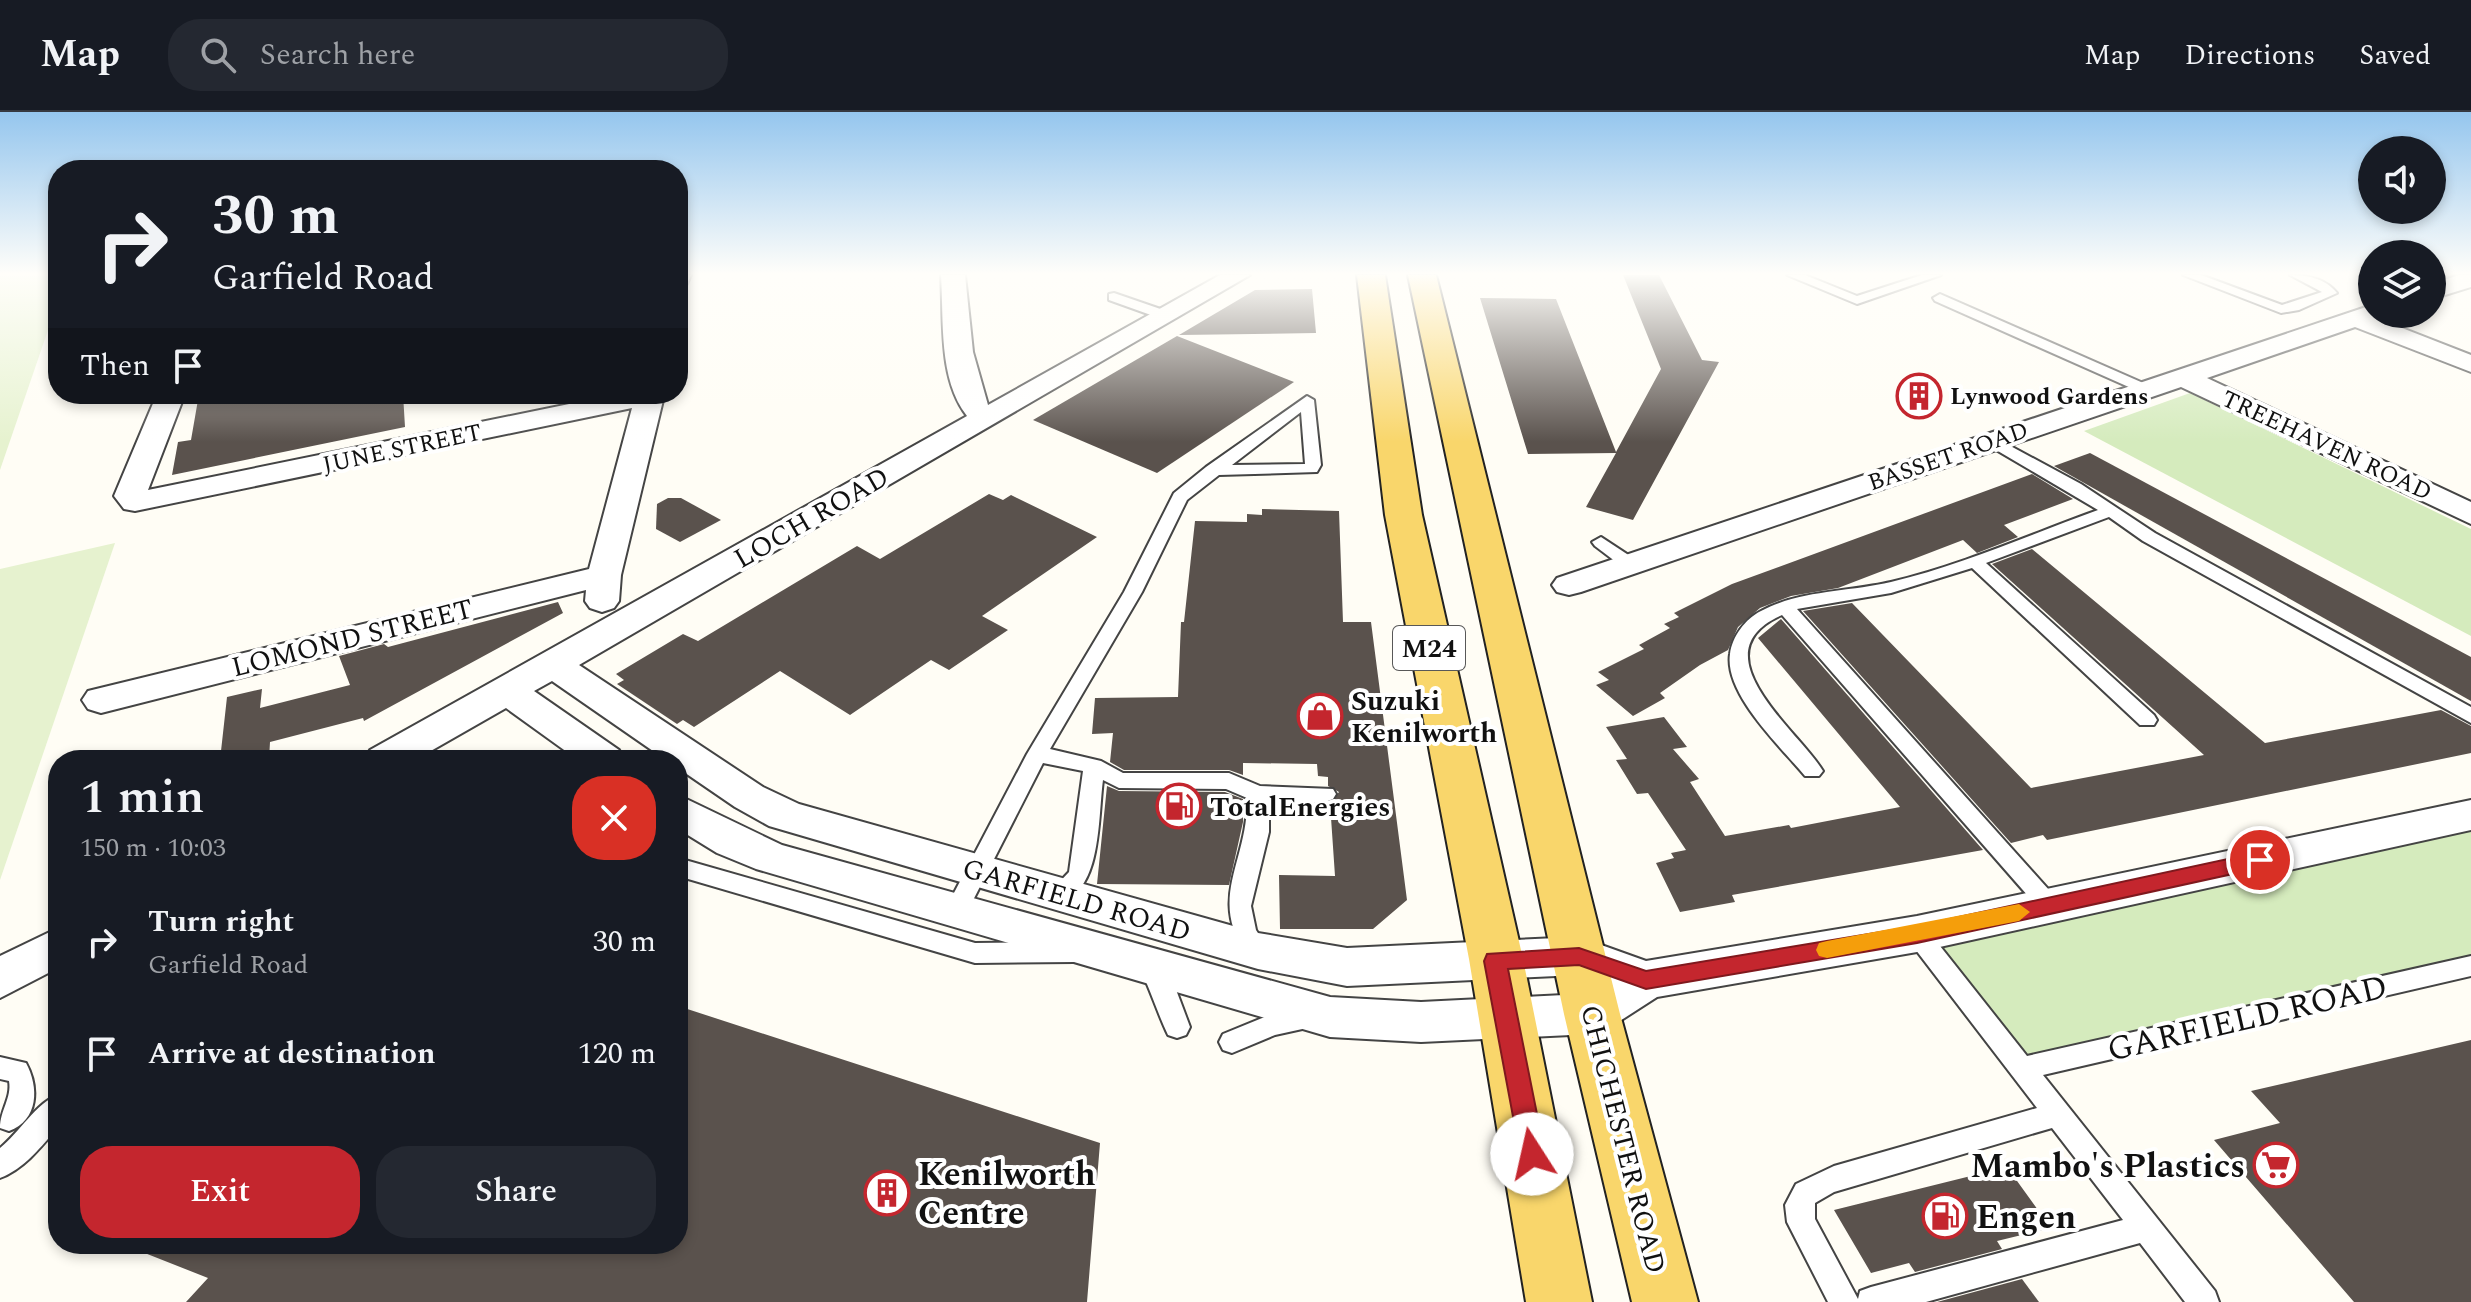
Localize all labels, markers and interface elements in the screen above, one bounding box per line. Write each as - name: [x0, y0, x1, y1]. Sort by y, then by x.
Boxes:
- search box: [168, 19, 728, 91]
- text: Map: [40, 26, 120, 84]
- text: Search here: [260, 32, 415, 78]
- icon: search: [196, 33, 240, 77]
- text: Map: [2084, 34, 2141, 77]
- text: Directions: [2185, 34, 2315, 77]
- text: Saved: [2359, 34, 2431, 77]
- map controls: [2358, 136, 2446, 328]
- button: sound: [2358, 136, 2446, 224]
- text: 30 m: [212, 174, 339, 259]
- icon: right: [80, 192, 184, 296]
- button: layers: [2358, 240, 2446, 328]
- text: Garfield Road: [212, 251, 434, 306]
- text: Then: [80, 343, 150, 389]
- icon: arrive: [166, 344, 210, 388]
- building icon: Lynwood Gardens: [1895, 372, 1943, 420]
- place label: Lynwood Gardens: [1950, 379, 2149, 415]
- street label: TREEHAVEN ROAD: [2215, 381, 2438, 511]
- street label: BASSET ROAD: [1863, 413, 2033, 501]
- street label: JUNE STREET: [319, 415, 485, 483]
- street label: LOCH ROAD: [726, 456, 898, 580]
- street label: LOMOND STREET: [227, 588, 478, 689]
- road number: M24: [1393, 626, 1465, 670]
- place label: Suzuki Kenilworth: [1351, 680, 1497, 755]
- shop icon: Suzuki Kenilworth: [1296, 692, 1344, 740]
- text: 1 min: [80, 761, 205, 834]
- button: close: [572, 776, 656, 860]
- fuel station icon: TotalEnergies: [1155, 782, 1203, 830]
- place label: TotalEnergies: [1210, 786, 1390, 829]
- pin: [2226, 826, 2294, 894]
- text: 150 m · 10:03: [80, 828, 226, 868]
- icon: arrive: [2238, 838, 2282, 882]
- street label: GARFIELD ROAD: [957, 847, 1196, 954]
- text: Turn right: [148, 899, 294, 945]
- text: 30 m: [593, 919, 656, 965]
- icon: right: [80, 920, 124, 964]
- text: Garfield Road: [148, 945, 308, 985]
- street label: GARFIELD ROAD: [2102, 961, 2393, 1077]
- street label: CHICHESTER ROAD: [1568, 1000, 1677, 1278]
- text: Arrive at destination: [148, 1031, 435, 1077]
- text: 120 m: [578, 1031, 656, 1077]
- icon: arrive: [80, 1032, 124, 1076]
- position arrow: [1490, 1112, 1574, 1196]
- place label: Mambo's Plastics: [1970, 1141, 2245, 1193]
- supermarket icon: Mambo's Plastics: [2252, 1141, 2300, 1189]
- button: Exit: [80, 1146, 360, 1238]
- button: Share: [376, 1146, 656, 1238]
- place label: Kenilworth Centre: [918, 1149, 1096, 1240]
- building icon: Kenilworth Centre: [863, 1169, 911, 1217]
- fuel station icon: Engen: [1921, 1192, 1969, 1240]
- place label: Engen: [1976, 1192, 2076, 1244]

